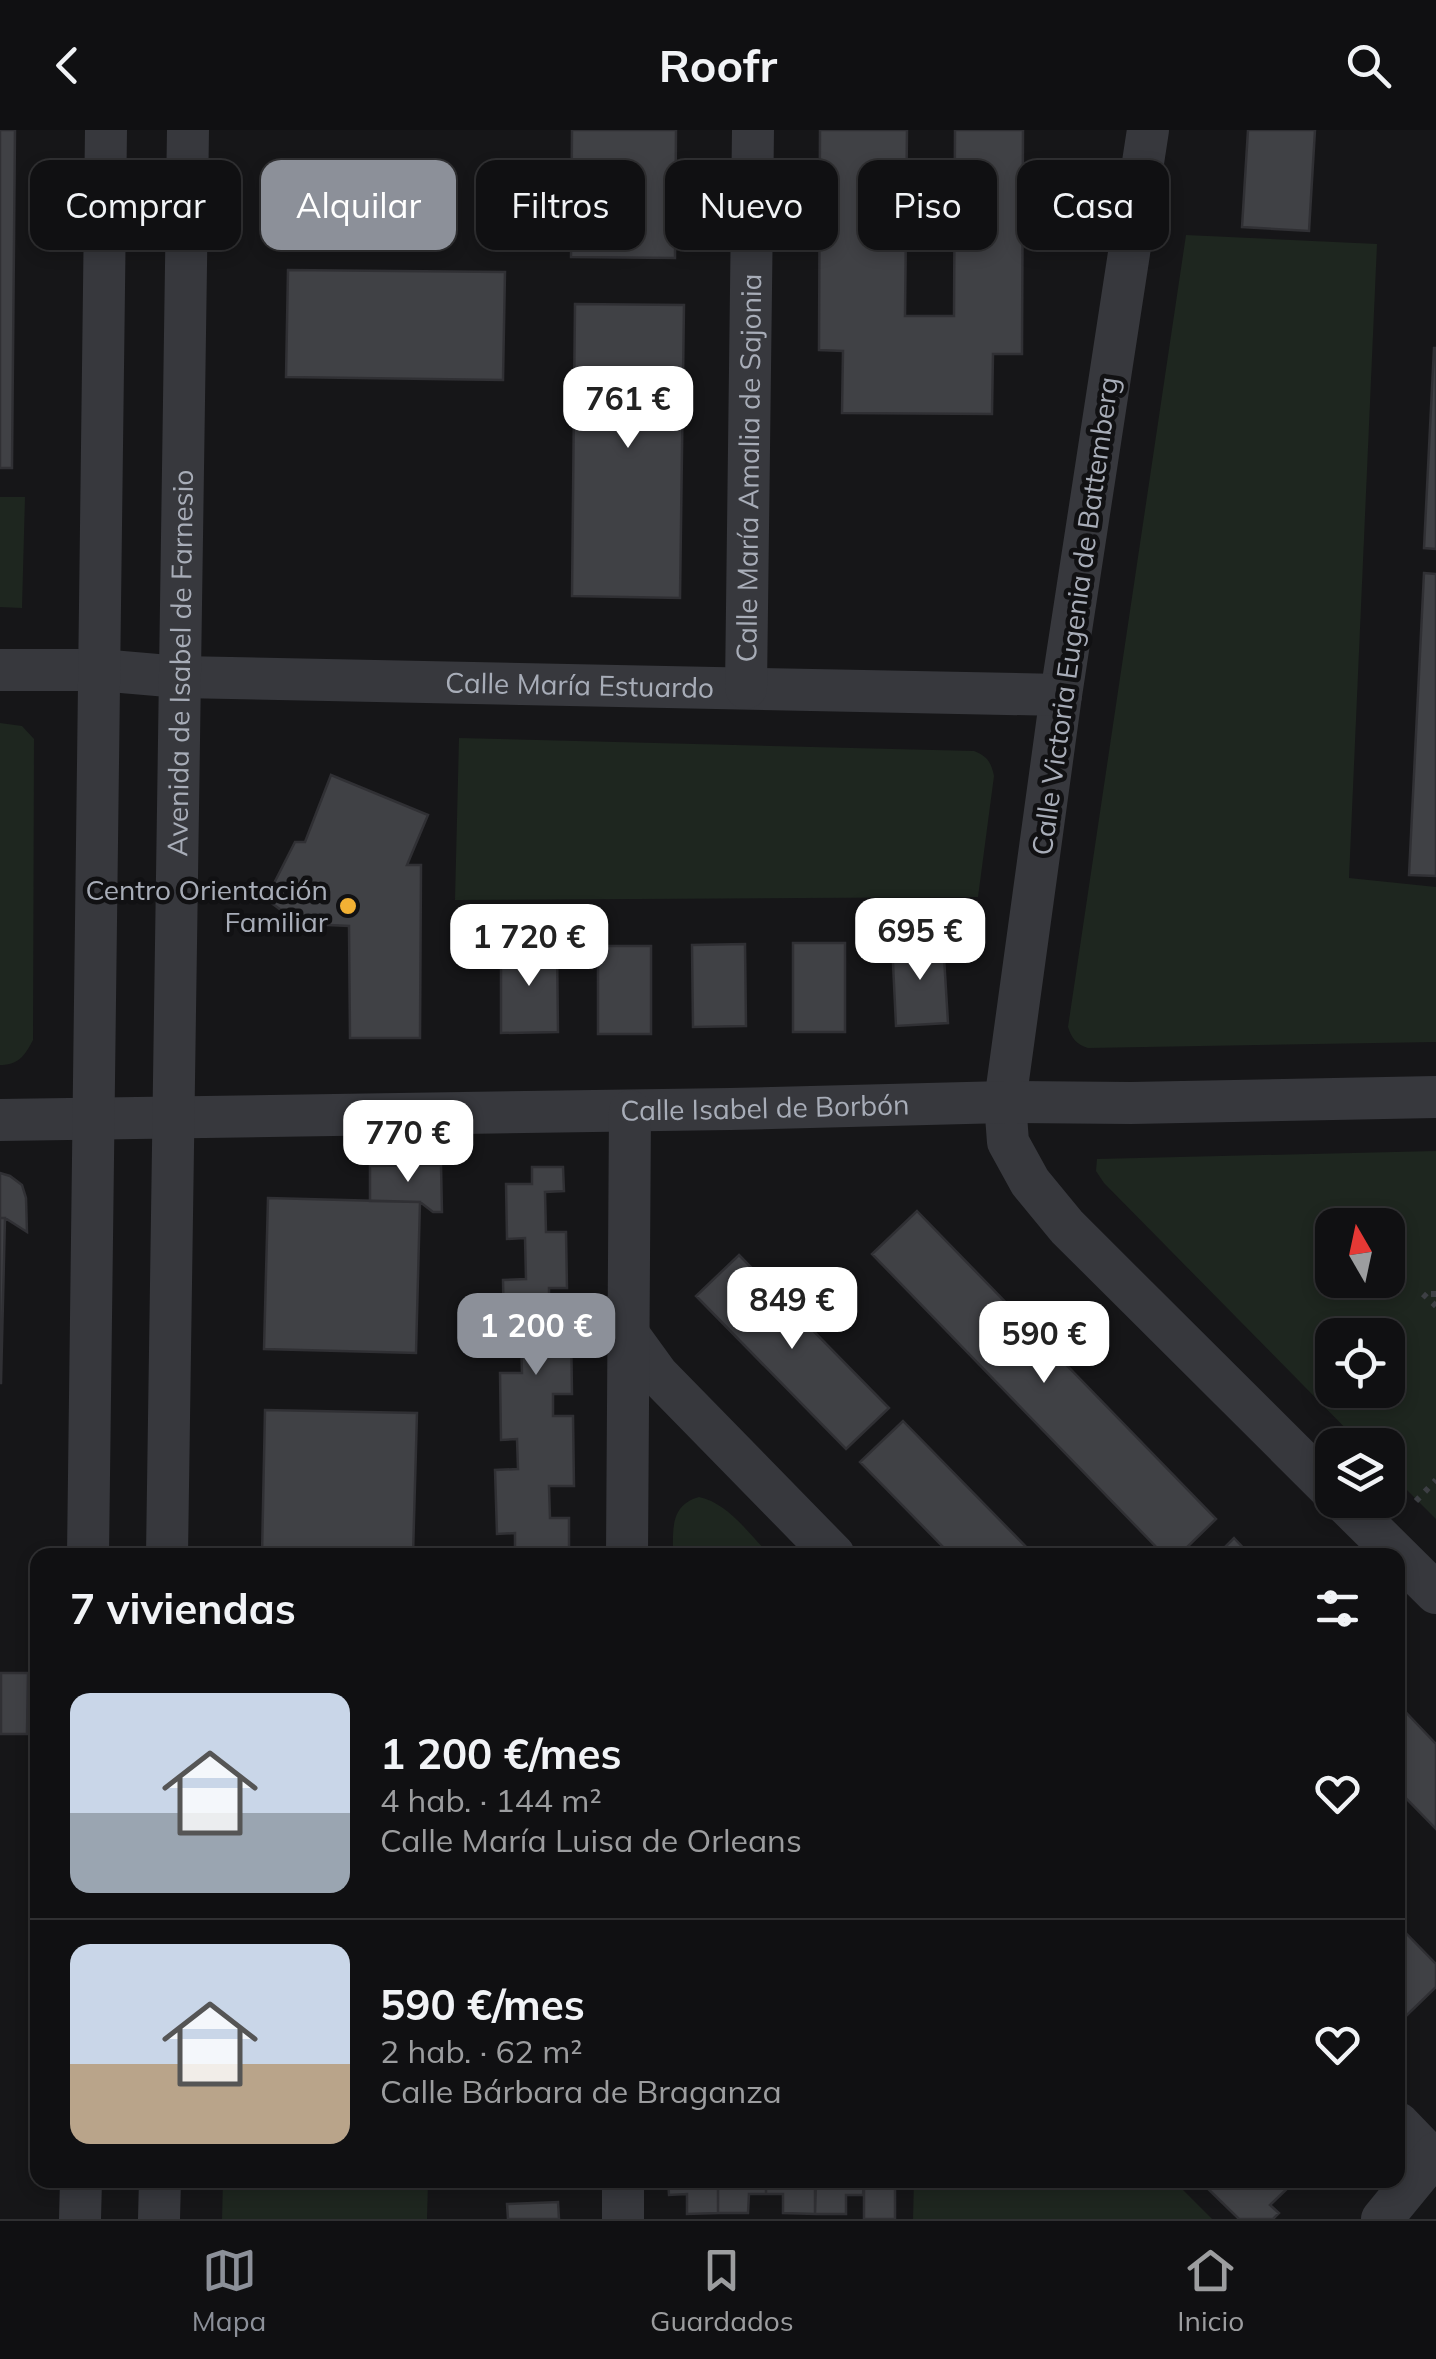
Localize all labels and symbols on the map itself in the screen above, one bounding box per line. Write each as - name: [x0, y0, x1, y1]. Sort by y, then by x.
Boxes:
- street label: Calle María Amalia de Sajonia: [728, 273, 768, 663]
- pin: 761 €: [558, 366, 698, 451]
- street label: Calle Victoria Eugenia de Battemberg: [1024, 374, 1125, 857]
- street label: Avenida de Isabel de Farnesio: [159, 469, 200, 857]
- street label: Calle María Estuardo: [445, 664, 714, 705]
- place label: Centro Orientación Familiar: [86, 872, 329, 939]
- marker: Centro Orientación Familiar: [337, 895, 359, 917]
- pin: 695 €: [850, 898, 990, 983]
- pin: 1 720 €: [437, 904, 621, 989]
- street label: Calle Isabel de Borbón: [620, 1086, 910, 1128]
- pin: 770 €: [338, 1100, 478, 1185]
- north arrow: [1315, 1208, 1405, 1298]
- pin: 849 €: [722, 1267, 862, 1352]
- pin: 1 200 €: [444, 1293, 628, 1378]
- pin: 590 €: [974, 1301, 1114, 1386]

